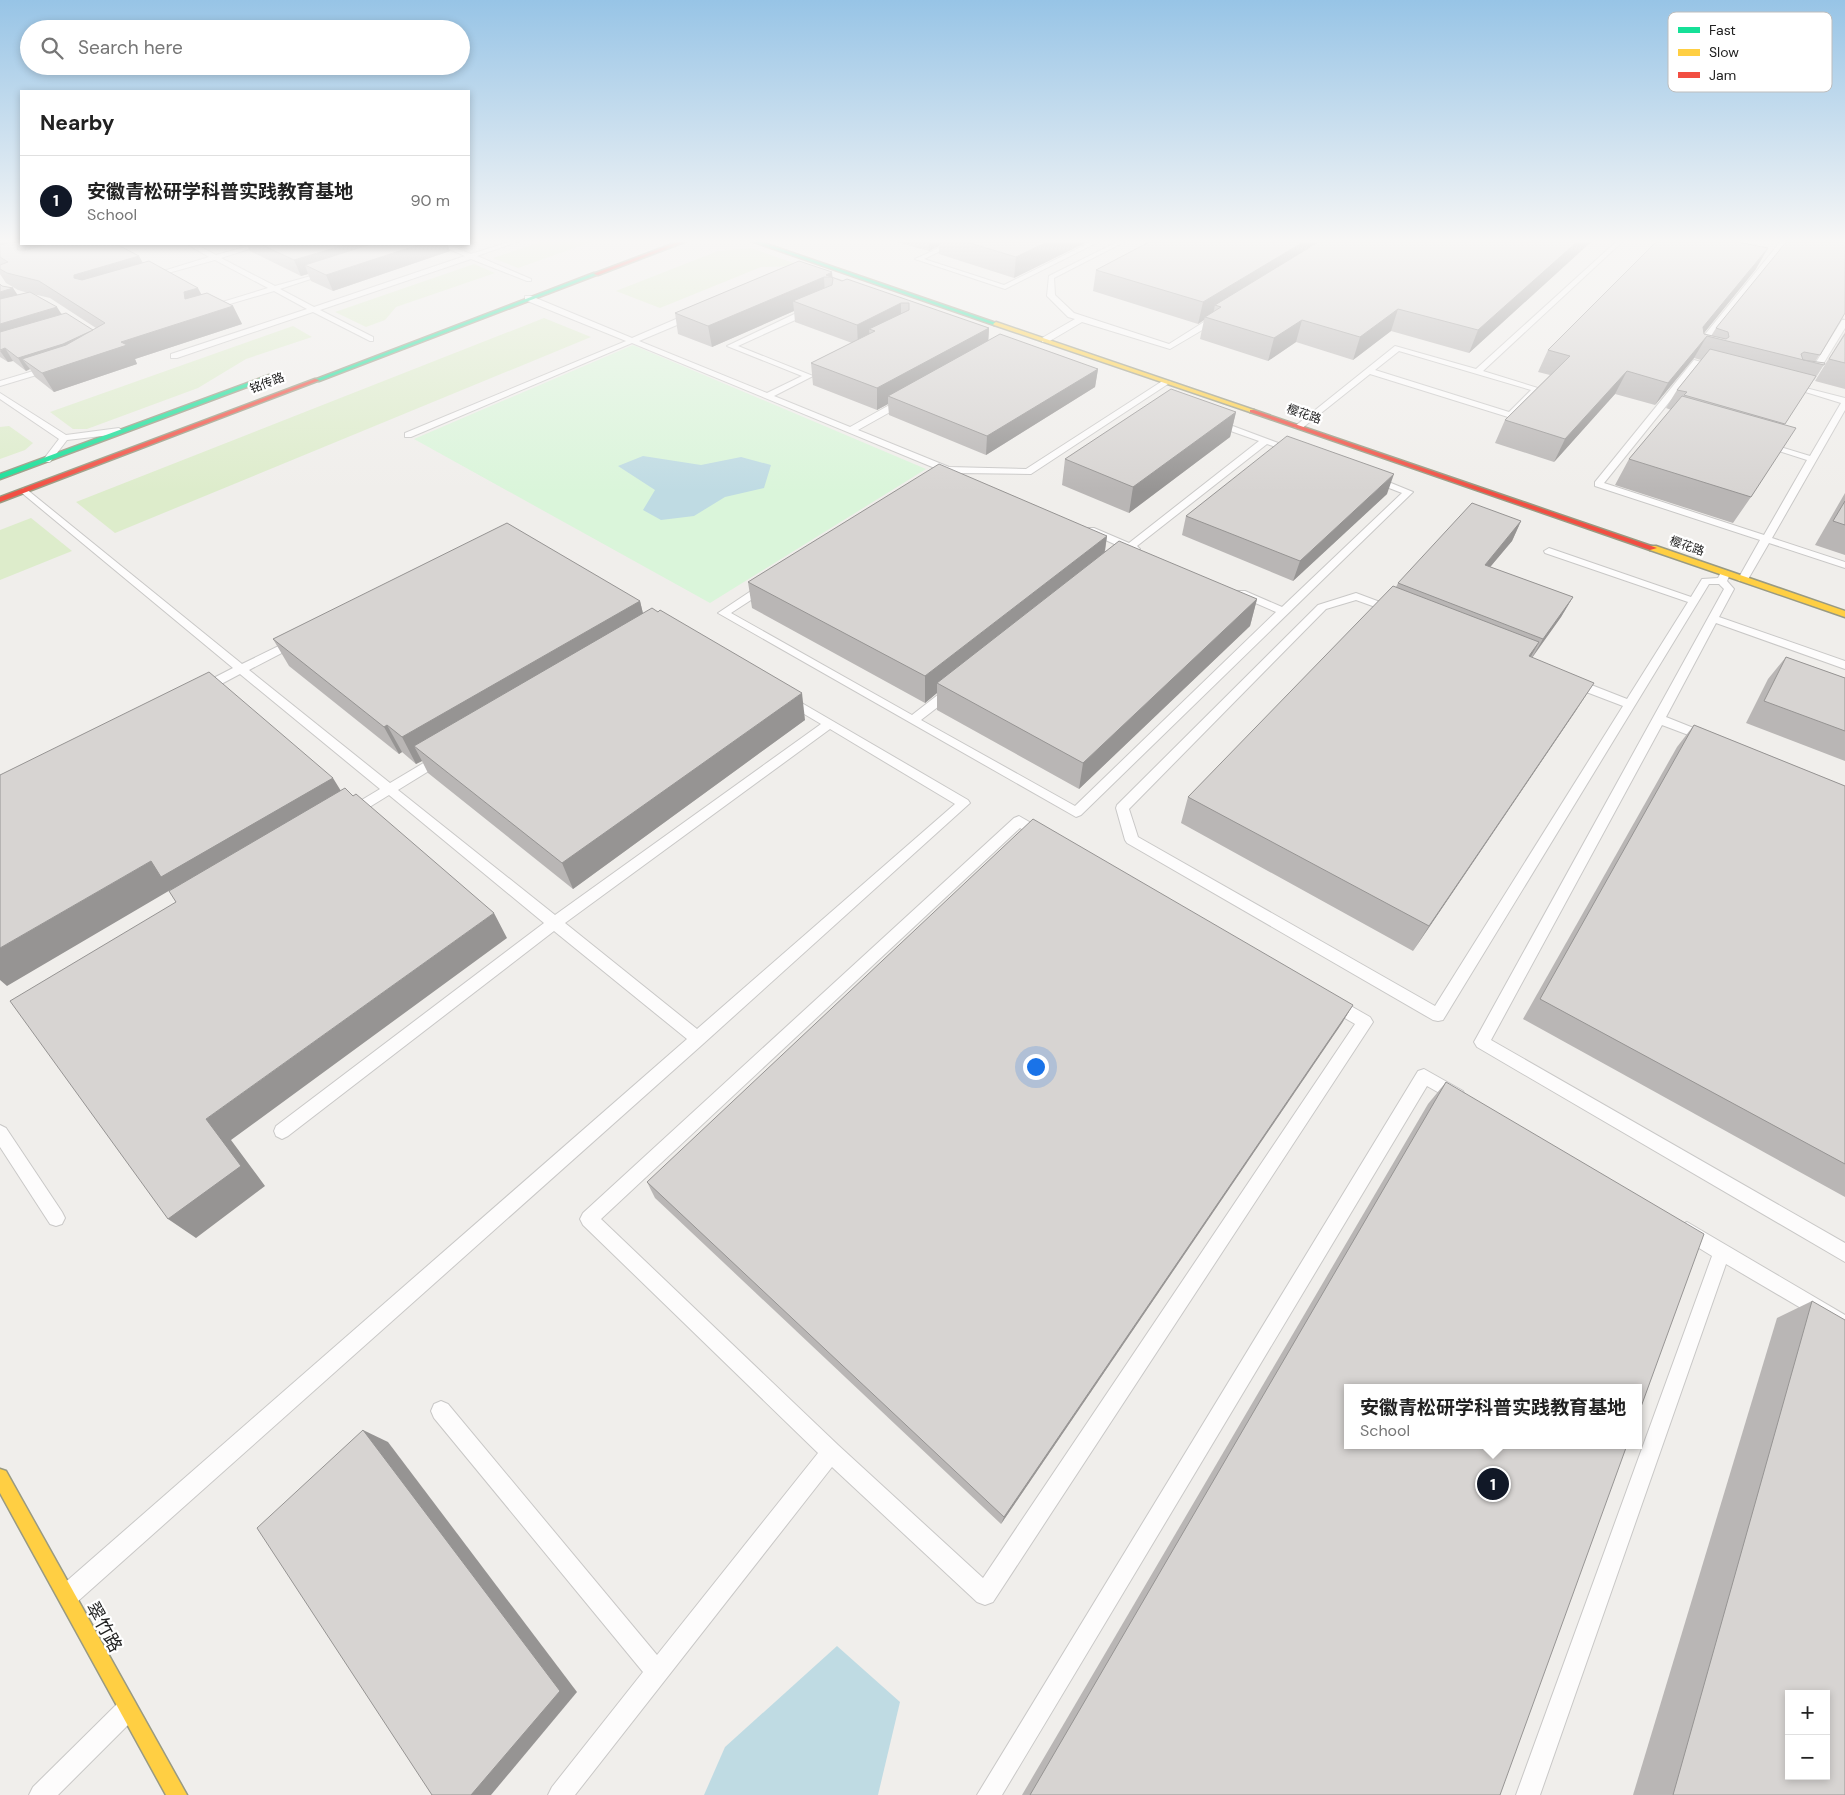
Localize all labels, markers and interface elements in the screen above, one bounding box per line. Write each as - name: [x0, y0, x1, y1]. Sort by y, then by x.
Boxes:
- legend: [1668, 12, 1832, 92]
- search box: [20, 20, 470, 75]
- text: Fast: [1709, 21, 1736, 39]
- icon: search: [38, 34, 66, 62]
- text: Search here: [78, 35, 183, 60]
- text: Slow: [1709, 43, 1739, 61]
- text: Jam: [1709, 66, 1736, 84]
- text: Nearby: [40, 109, 114, 137]
- text: 安徽青松研学科普实践教育基地: [87, 179, 353, 204]
- text: 1: [53, 190, 59, 211]
- text: 90 m: [410, 190, 450, 211]
- text: School: [87, 204, 137, 225]
- street label: 铭传路: [247, 369, 287, 397]
- street label: 樱花路: [1284, 401, 1324, 427]
- street label: 樱花路: [1667, 533, 1707, 559]
- your location: [1023, 1054, 1049, 1080]
- popup: [1344, 1384, 1642, 1449]
- text: 安徽青松研学科普实践教育基地: [1360, 1395, 1626, 1420]
- text: School: [1360, 1420, 1410, 1441]
- pin: 1: [1477, 1465, 1509, 1503]
- street label: 翠竹路: [80, 1598, 128, 1656]
- map controls: [1785, 1690, 1830, 1780]
- button: +: [1785, 1690, 1830, 1735]
- button: −: [1785, 1735, 1830, 1780]

